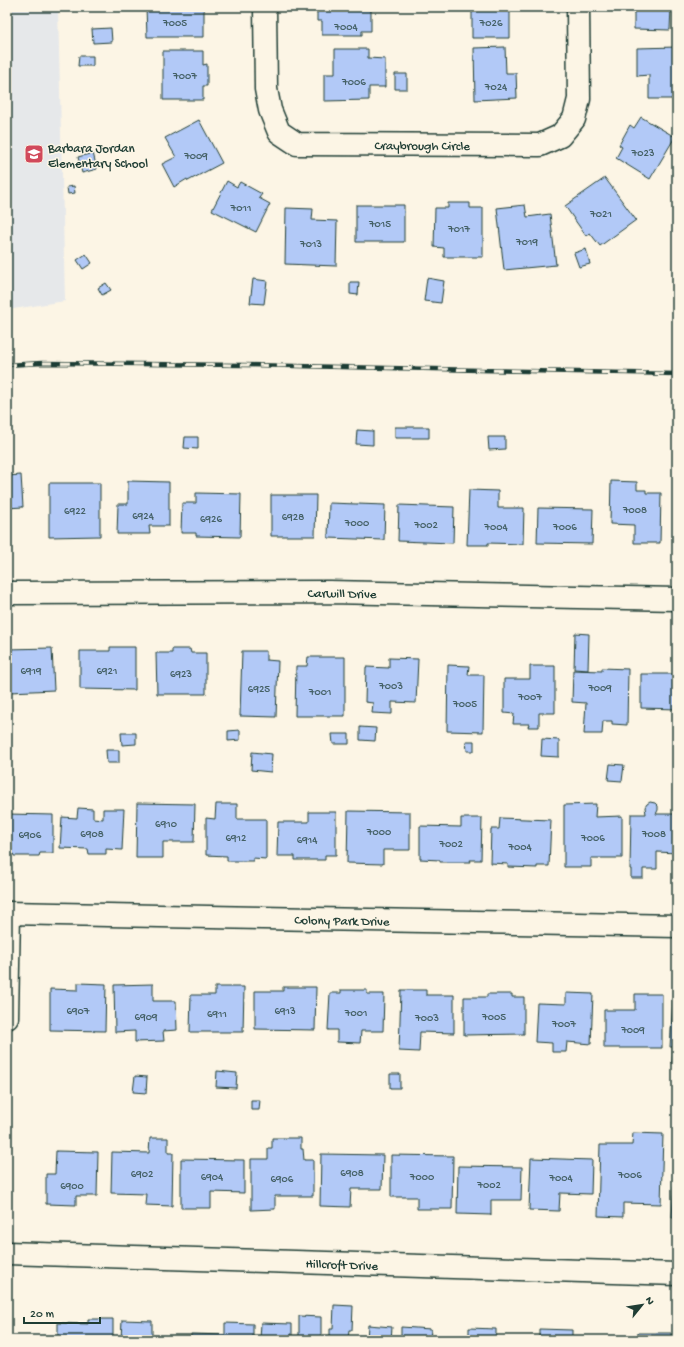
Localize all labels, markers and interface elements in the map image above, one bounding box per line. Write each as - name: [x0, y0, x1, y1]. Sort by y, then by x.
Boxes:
- house number: 7005: [162, 18, 187, 30]
- house number: 7026: [479, 18, 503, 30]
- house number: 7004: [333, 22, 359, 34]
- house number: 7007: [172, 71, 197, 83]
- house number: 7006: [341, 77, 366, 89]
- house number: 7024: [484, 82, 508, 94]
- street label: Craybrough Circle: [374, 139, 470, 155]
- place label: Barbara Jordan Elementary School: [47, 142, 148, 172]
- school or university icon: Barbara Jordan Elementary School: [23, 143, 45, 165]
- house number: 7023: [630, 148, 655, 160]
- house number: 7009: [183, 151, 208, 163]
- house number: 7011: [230, 203, 251, 215]
- house number: 7021: [589, 209, 612, 221]
- house number: 7015: [368, 219, 391, 231]
- house number: 7017: [447, 224, 470, 236]
- house number: 7019: [515, 237, 538, 249]
- house number: 7013: [299, 239, 322, 251]
- house number: 7008: [622, 505, 647, 517]
- house number: 6922: [64, 506, 87, 518]
- house number: 6924: [132, 511, 155, 523]
- house number: 6928: [282, 512, 304, 524]
- house number: 6926: [200, 514, 222, 526]
- house number: 7000: [344, 518, 369, 530]
- house number: 7002: [413, 520, 438, 532]
- house number: 7004: [483, 522, 509, 534]
- house number: 7006: [552, 522, 577, 534]
- street label: Carwill Drive: [307, 587, 377, 603]
- house number: 6919: [20, 666, 42, 678]
- house number: 6921: [97, 666, 117, 678]
- house number: 6923: [170, 669, 192, 681]
- house number: 7003: [378, 681, 403, 693]
- house number: 7009: [587, 683, 612, 695]
- house number: 6925: [248, 684, 270, 696]
- house number: 7001: [308, 687, 331, 699]
- house number: 7007: [517, 692, 542, 704]
- house number: 7005: [452, 699, 477, 711]
- house number: 6910: [155, 819, 177, 831]
- house number: 7000: [366, 827, 391, 839]
- house number: 6908: [80, 829, 104, 841]
- house number: 7008: [641, 829, 666, 841]
- house number: 6906: [19, 830, 42, 842]
- house number: 6912: [226, 833, 247, 845]
- house number: 7006: [580, 833, 605, 845]
- house number: 6914: [297, 835, 318, 847]
- house number: 7002: [438, 839, 463, 851]
- house number: 7004: [507, 842, 533, 854]
- street label: Colony Park Drive: [294, 914, 390, 930]
- house number: 6907: [66, 1006, 90, 1018]
- house number: 6913: [274, 1006, 296, 1018]
- house number: 7001: [344, 1008, 367, 1020]
- house number: 6911: [207, 1009, 227, 1021]
- house number: 6909: [135, 1012, 158, 1024]
- house number: 7005: [481, 1012, 506, 1024]
- house number: 7003: [414, 1013, 439, 1025]
- house number: 7007: [551, 1019, 576, 1031]
- house number: 7009: [620, 1025, 645, 1037]
- house number: 6908: [340, 1168, 364, 1180]
- house number: 6902: [131, 1169, 154, 1181]
- house number: 7006: [617, 1170, 642, 1182]
- house number: 6904: [201, 1172, 224, 1184]
- house number: 7000: [409, 1172, 434, 1184]
- house number: 7004: [548, 1173, 574, 1185]
- house number: 6906: [271, 1174, 294, 1186]
- house number: 7002: [476, 1180, 501, 1192]
- house number: 6900: [60, 1181, 84, 1193]
- street label: Hillcroft Drive: [305, 1257, 379, 1275]
- north arrow: [622, 1285, 662, 1325]
- text: N: [642, 1295, 656, 1307]
- scale bar: [24, 1299, 100, 1325]
- text: 20 m: [30, 1308, 55, 1322]

